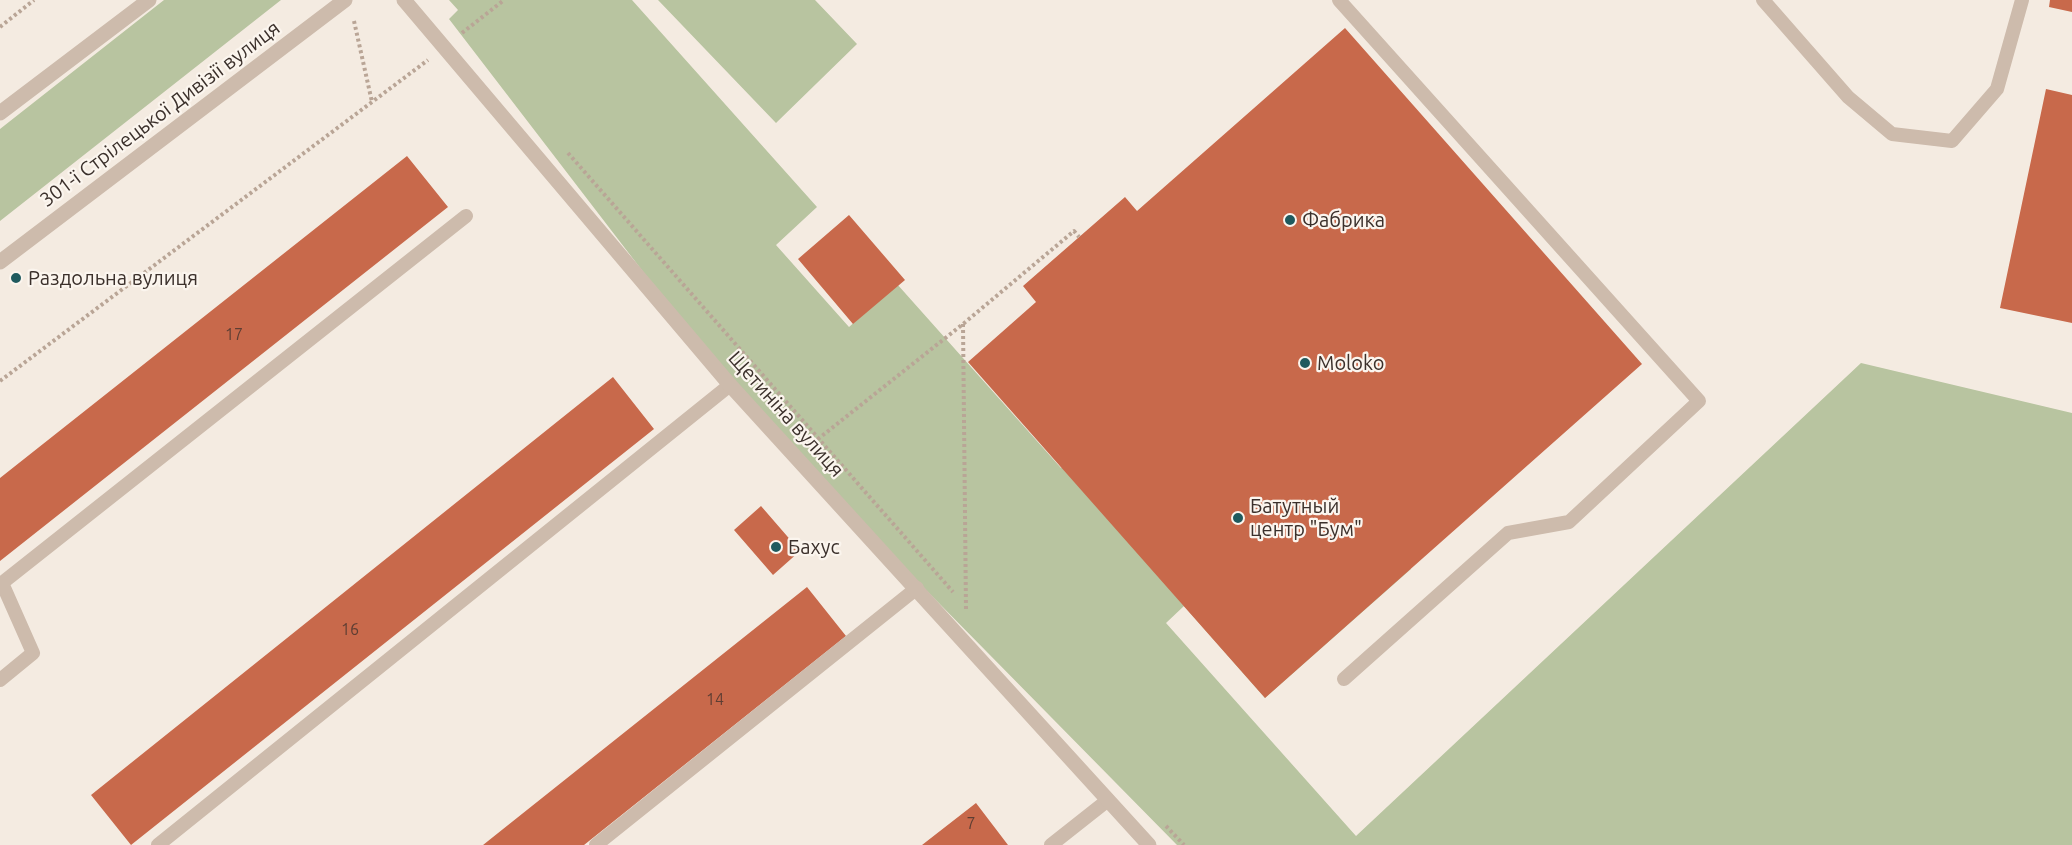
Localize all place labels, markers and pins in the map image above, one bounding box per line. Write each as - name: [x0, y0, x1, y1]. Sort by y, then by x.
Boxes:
- place label: Фабрика: [1302, 208, 1385, 232]
- marker: Фабрика: [1283, 213, 1297, 227]
- place label: Раздольна вулиця: [28, 266, 198, 290]
- marker: Раздольна вулиця: [9, 271, 23, 285]
- place label: Moloko: [1317, 351, 1384, 375]
- marker: Moloko: [1298, 356, 1312, 370]
- place label: Батутный центр "Бум": [1250, 494, 1362, 541]
- marker: Батутный центр "Бум": [1231, 511, 1245, 525]
- place label: Бахус: [788, 535, 840, 559]
- marker: Бахус: [769, 540, 783, 554]

